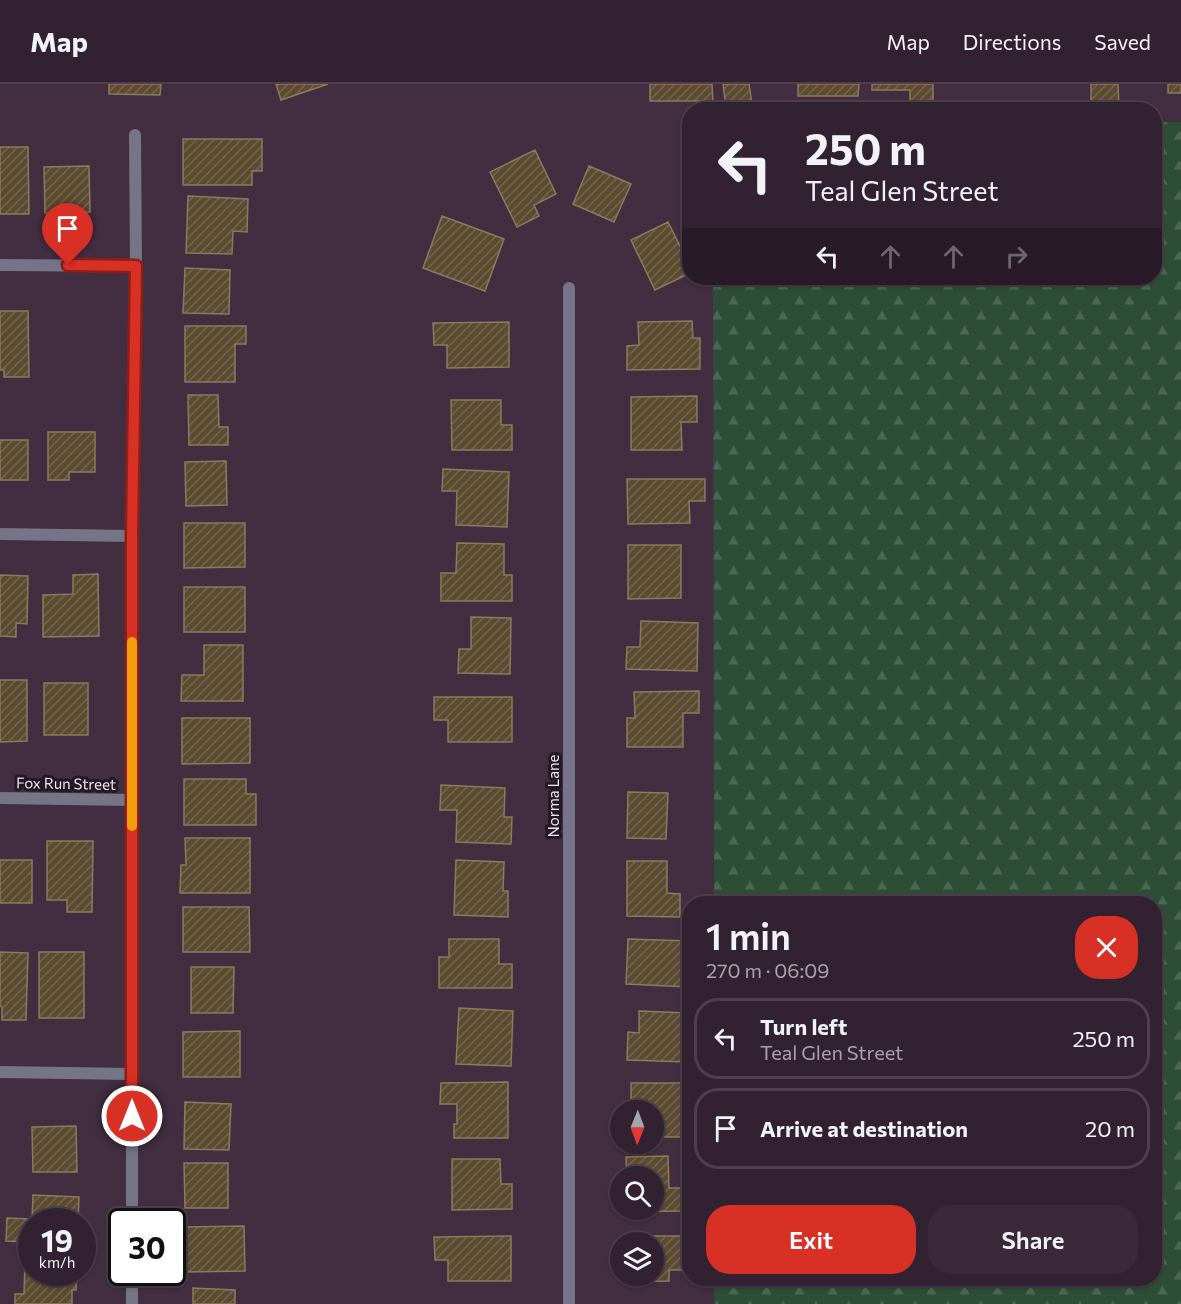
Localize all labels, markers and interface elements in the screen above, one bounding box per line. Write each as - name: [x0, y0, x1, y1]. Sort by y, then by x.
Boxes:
- text: Map: [30, 24, 88, 58]
- text: Map: [887, 29, 930, 54]
- text: Directions: [963, 29, 1061, 54]
- text: Saved: [1094, 29, 1151, 54]
- text: 250 m: [805, 122, 926, 174]
- icon: left: [706, 126, 784, 204]
- text: Teal Glen Street: [805, 174, 998, 207]
- pin: [42, 203, 93, 265]
- icon: arrive: [51, 212, 84, 245]
- icon: left: [811, 240, 844, 273]
- icon: ahead: [874, 240, 907, 273]
- icon: ahead: [937, 240, 970, 273]
- icon: right: [1000, 240, 1033, 273]
- street label: Norma Lane: [544, 754, 562, 838]
- street label: Fox Run Street: [16, 773, 116, 793]
- text: 1 min: [706, 913, 791, 957]
- button: close: [1075, 916, 1138, 979]
- text: 270 m · 06:09: [706, 958, 829, 982]
- text: Turn left: [760, 1013, 847, 1040]
- icon: left: [709, 1022, 742, 1055]
- text: 250 m: [1072, 1025, 1135, 1052]
- text: Teal Glen Street: [760, 1040, 903, 1064]
- position arrow: [100, 1084, 164, 1148]
- north arrow: [610, 1100, 664, 1154]
- map controls: [610, 1100, 664, 1286]
- icon: arrive: [709, 1112, 742, 1145]
- text: Arrive at destination: [760, 1115, 968, 1142]
- text: 20 m: [1085, 1115, 1135, 1142]
- button: search: [610, 1166, 664, 1220]
- button: Exit: [706, 1205, 916, 1274]
- button: Share: [928, 1205, 1138, 1274]
- speed limit sign: 30: [108, 1208, 186, 1286]
- text: 19: [41, 1221, 73, 1258]
- button: layers: [610, 1232, 664, 1286]
- text: km/h: [39, 1253, 75, 1271]

